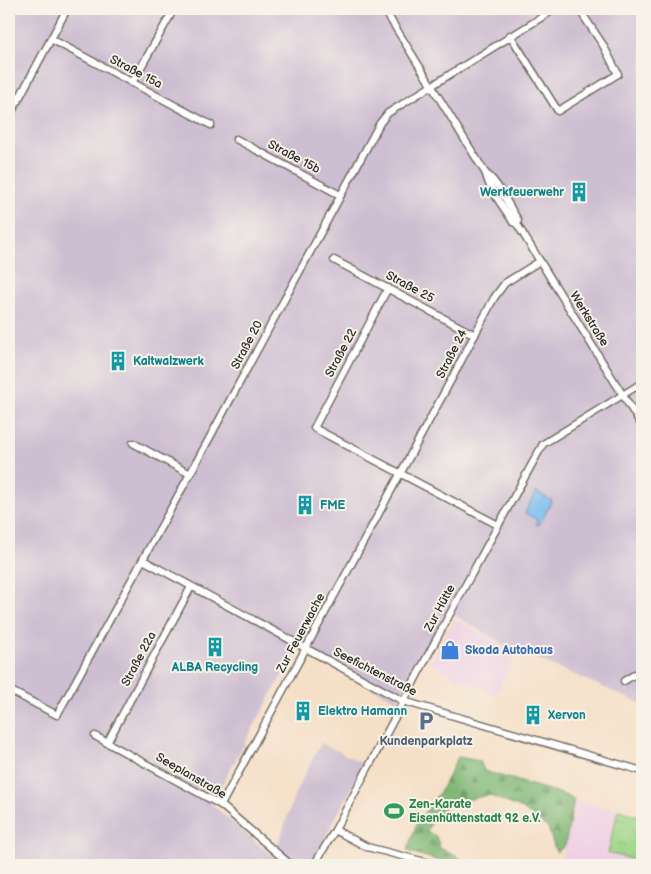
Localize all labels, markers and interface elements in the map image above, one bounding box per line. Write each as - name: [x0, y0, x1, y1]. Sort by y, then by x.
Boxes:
- street label: Straße 15a: [107, 52, 165, 92]
- street label: Straße 15b: [265, 137, 323, 177]
- building icon: Werkfeuerwehr: [568, 181, 590, 203]
- place label: Werkfeuerwehr: [480, 185, 564, 200]
- street label: Straße 25: [383, 268, 437, 306]
- street label: Werkstraße: [566, 289, 612, 349]
- street label: Straße 20: [228, 318, 266, 372]
- street label: Straße 22: [322, 326, 360, 380]
- street label: Straße 24: [433, 326, 471, 381]
- building icon: Kaltwalzwerk: [107, 350, 129, 372]
- place label: Kaltwalzwerk: [133, 354, 205, 369]
- building icon: FME: [294, 494, 316, 516]
- place label: FME: [320, 498, 346, 513]
- street label: Zur Hütte: [421, 582, 459, 635]
- street label: Zur Feuerwache: [273, 590, 328, 676]
- street label: Straße 22a: [118, 629, 160, 689]
- building icon: ALBA Recycling: [204, 636, 226, 658]
- shop icon: Skoda Autohaus: [439, 639, 461, 661]
- place label: Skoda Autohaus: [465, 643, 553, 658]
- street label: Seefichtenstraße: [331, 644, 419, 700]
- place label: ALBA Recycling: [171, 660, 258, 675]
- building icon: Elektro Hamann: [292, 700, 314, 722]
- place label: Elektro Hamann: [318, 704, 407, 719]
- building icon: Xervon: [522, 704, 544, 726]
- place label: Xervon: [548, 708, 586, 723]
- parking icon: Kundenparkplatz: [415, 710, 437, 732]
- place label: Kundenparkplatz: [379, 734, 473, 749]
- street label: Seeplanstraße: [153, 750, 229, 802]
- place label: Zen-Karate Eisenhüttenstadt 92 e.V.: [409, 797, 541, 826]
- sports icon: Zen-Karate Eisenhüttenstadt 92 e.V.: [383, 800, 405, 822]

